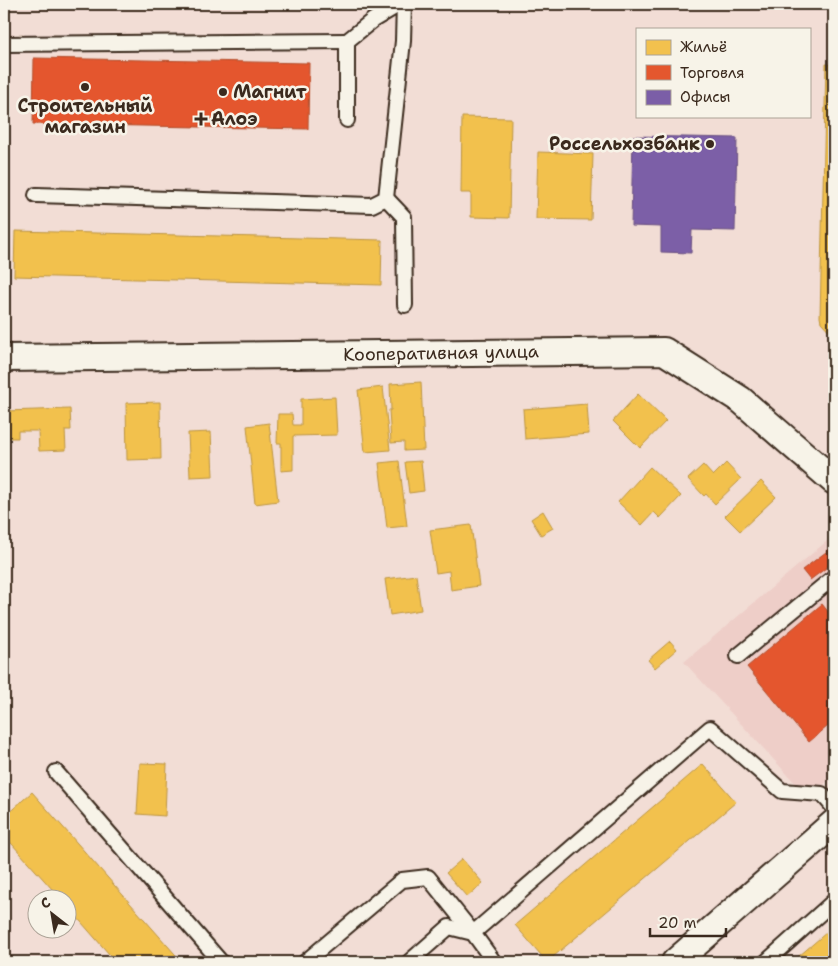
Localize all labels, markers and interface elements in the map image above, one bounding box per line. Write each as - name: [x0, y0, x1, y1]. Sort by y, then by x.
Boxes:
- legend: [636, 28, 810, 118]
- text: Жильё: [680, 37, 727, 57]
- text: Торговля: [680, 63, 745, 83]
- place label: Магнит: [233, 80, 307, 104]
- marker: Строительный магазин: [79, 81, 91, 93]
- marker: Магнит: [217, 86, 229, 98]
- text: Офисы: [680, 87, 730, 107]
- place label: Строительный магазин: [18, 94, 153, 139]
- place label: Алоэ: [211, 107, 258, 131]
- marker: Алоэ: [195, 113, 207, 125]
- place label: Россельхозбанк: [549, 132, 700, 156]
- marker: Россельхозбанк: [704, 138, 716, 150]
- street label: Кооперативная улица: [343, 339, 539, 367]
- north arrow: [28, 888, 78, 938]
- text: С: [37, 893, 54, 913]
- scale bar: [650, 906, 727, 938]
- text: 20 m: [658, 913, 697, 933]

